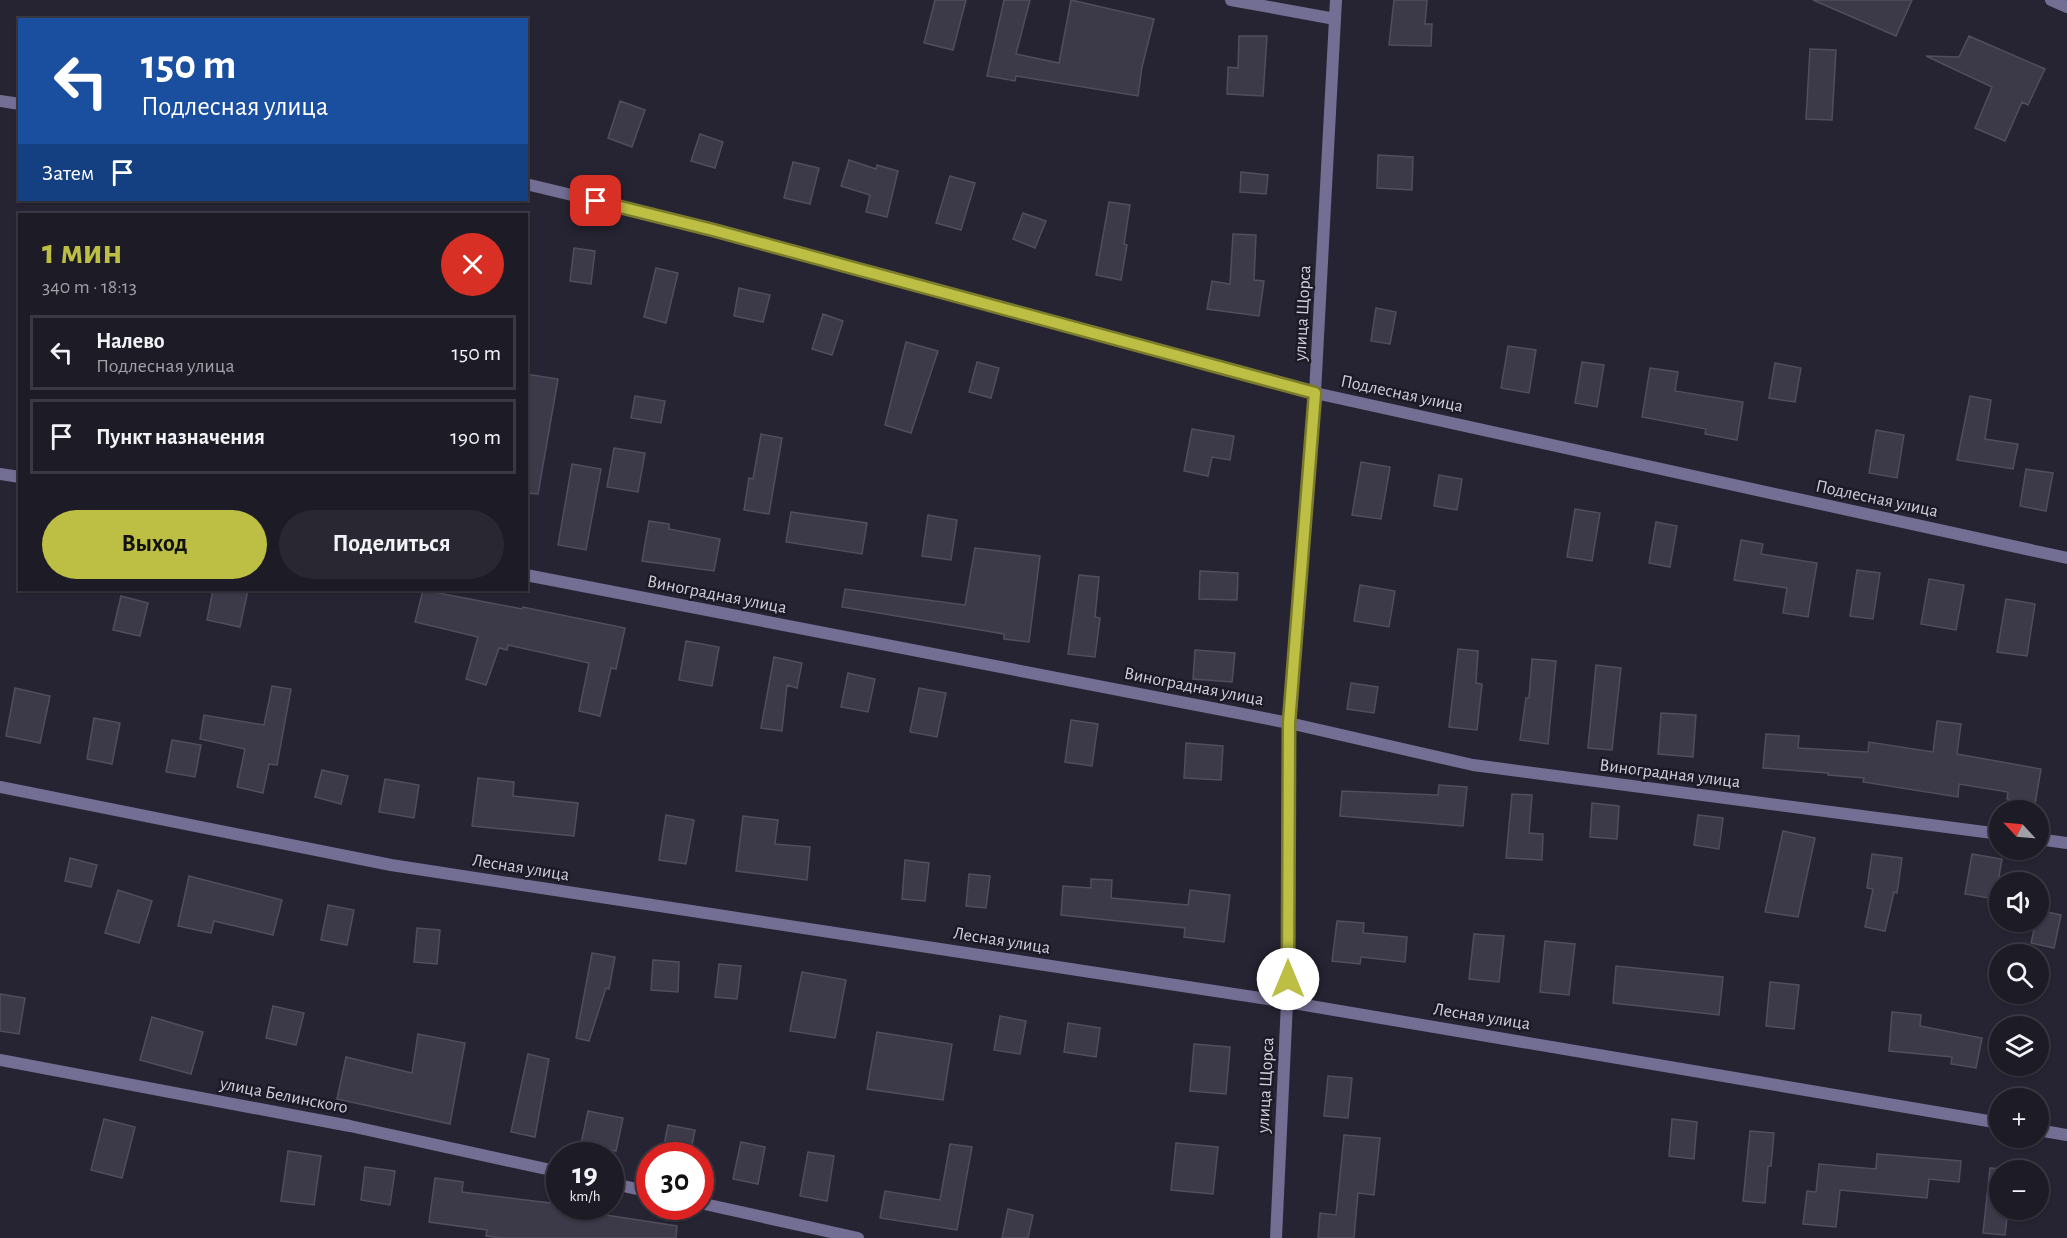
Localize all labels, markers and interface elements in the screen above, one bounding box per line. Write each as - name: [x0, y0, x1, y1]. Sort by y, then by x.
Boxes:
- icon: left: [42, 42, 120, 120]
- text: 150 m: [141, 44, 236, 86]
- text: Подлесная улица: [141, 93, 328, 120]
- icon: arrive: [106, 156, 139, 189]
- text: Затем: [42, 162, 94, 184]
- pin: [570, 175, 621, 226]
- icon: arrive: [579, 184, 612, 217]
- button: close: [441, 233, 504, 296]
- text: 1 мин: [42, 234, 122, 270]
- street label: улица Щорса: [1291, 265, 1314, 362]
- text: 340 m · 18:13: [42, 277, 137, 297]
- text: Налево: [96, 330, 165, 352]
- icon: left: [45, 336, 78, 369]
- text: 150 m: [451, 342, 501, 364]
- text: Подлесная улица: [96, 356, 235, 376]
- street label: Подлесная улица: [1339, 372, 1465, 416]
- icon: arrive: [45, 420, 78, 453]
- text: Пункт назначения: [96, 426, 265, 448]
- text: 190 m: [450, 426, 501, 448]
- street label: Подлесная улица: [1814, 477, 1940, 521]
- button: Выход: [42, 510, 267, 579]
- button: Поделиться: [279, 510, 504, 579]
- street label: Виноградная улица: [645, 573, 788, 617]
- street label: Виноградная улица: [1122, 665, 1265, 709]
- street label: Виноградная улица: [1598, 756, 1741, 792]
- north arrow: [1989, 800, 2049, 860]
- map controls: [1989, 800, 2049, 1220]
- street label: Лесная улица: [471, 851, 570, 885]
- button: sound: [1989, 872, 2049, 932]
- street label: Лесная улица: [952, 924, 1051, 958]
- button: search: [1989, 944, 2049, 1004]
- position arrow: [1256, 947, 1320, 1011]
- street label: Лесная улица: [1432, 1000, 1531, 1034]
- button: layers: [1989, 1016, 2049, 1076]
- street label: улица Щорса: [1254, 1037, 1277, 1134]
- street label: улица Белинского: [217, 1075, 349, 1117]
- button: +: [1989, 1088, 2049, 1148]
- speed limit sign: 30: [636, 1142, 714, 1220]
- text: 19: [572, 1159, 598, 1189]
- button: −: [1989, 1160, 2049, 1220]
- text: km/h: [570, 1189, 600, 1204]

